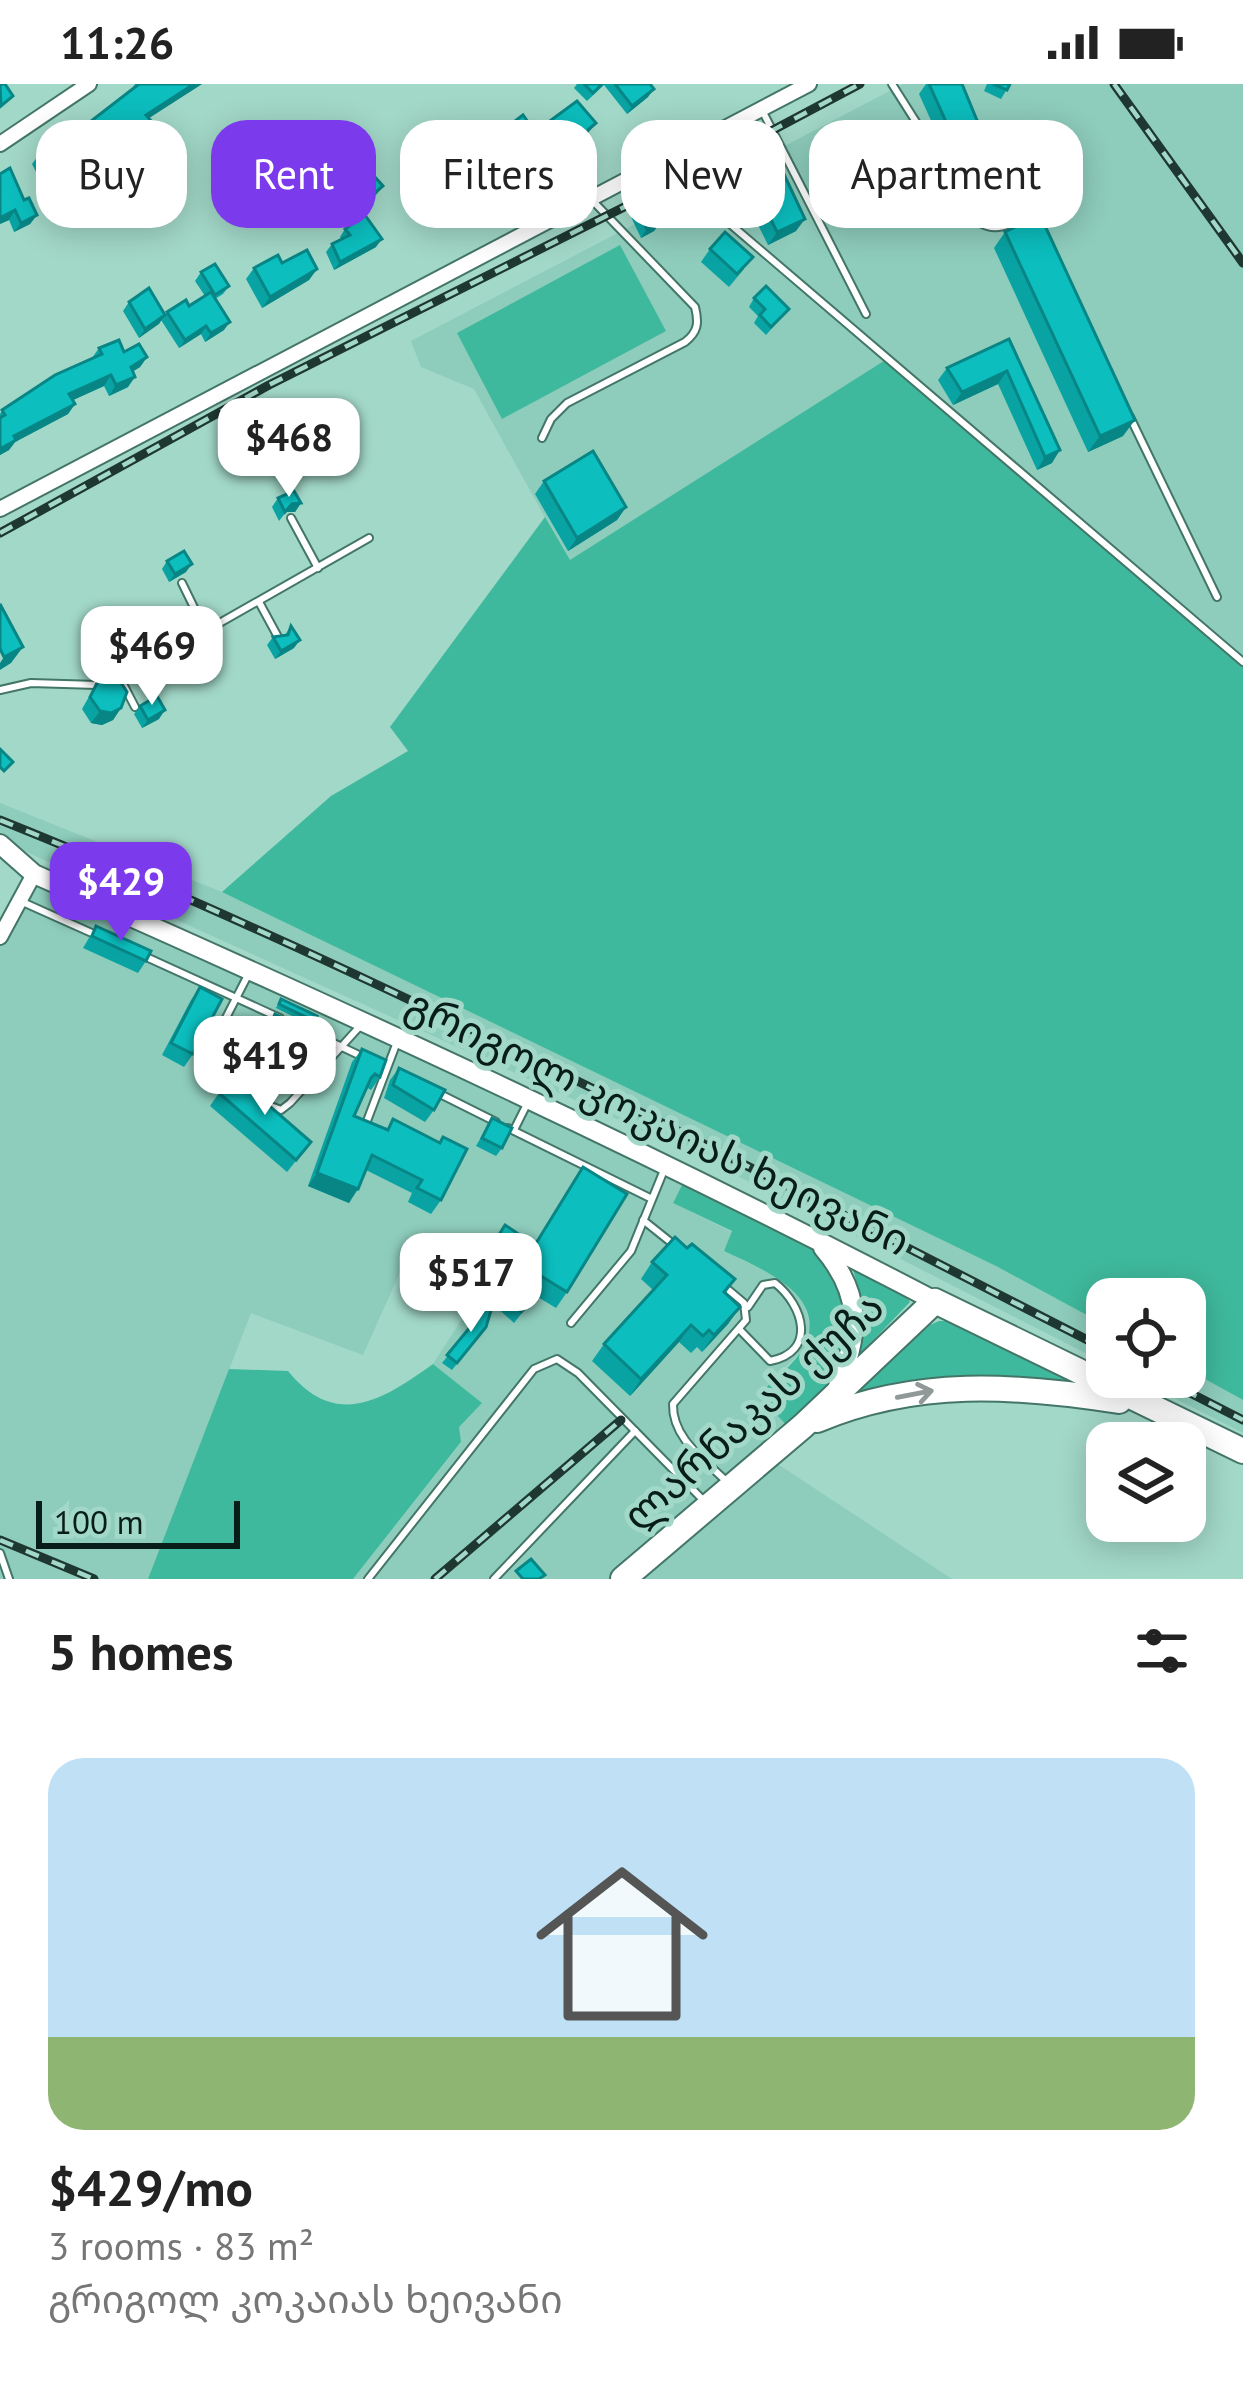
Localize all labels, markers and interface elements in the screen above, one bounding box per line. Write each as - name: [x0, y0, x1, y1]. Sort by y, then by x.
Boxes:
- text: 11:26: [60, 13, 174, 71]
- chip: Buy: [36, 120, 187, 228]
- chip: Rent: [211, 120, 376, 228]
- chip: Filters: [400, 120, 597, 228]
- chip: New: [621, 120, 785, 228]
- chip: Apartment: [809, 120, 1083, 228]
- pin: $468: [218, 398, 360, 500]
- text: $468: [245, 411, 333, 462]
- pin: $469: [81, 606, 223, 708]
- text: $469: [108, 619, 196, 670]
- pin: $429: [50, 842, 192, 944]
- text: $429: [77, 855, 165, 906]
- street label: გრიგოლ კოკაიას ხეივანი: [397, 975, 919, 1268]
- pin: $419: [194, 1016, 336, 1118]
- text: $419: [221, 1029, 309, 1080]
- pin: $517: [400, 1233, 542, 1335]
- text: $517: [427, 1246, 515, 1297]
- map controls: [1086, 1278, 1206, 1542]
- button: locate: [1086, 1278, 1206, 1398]
- street label: ლარნაკას ქუჩა: [611, 1279, 895, 1542]
- one-way arrow: [894, 1382, 933, 1404]
- button: layers: [1086, 1422, 1206, 1542]
- scale bar: [36, 1495, 240, 1548]
- text: 100 m: [54, 1500, 144, 1543]
- text: 5 homes: [48, 1618, 234, 1684]
- icon: filters: [1129, 1618, 1195, 1684]
- icon: home: [514, 1836, 730, 2052]
- text: $429/mo: [48, 2154, 253, 2220]
- text: 3 rooms · 83 m²: [48, 2220, 314, 2271]
- text: გრიგოლ კოკაიას ხეივანი: [48, 2273, 563, 2324]

